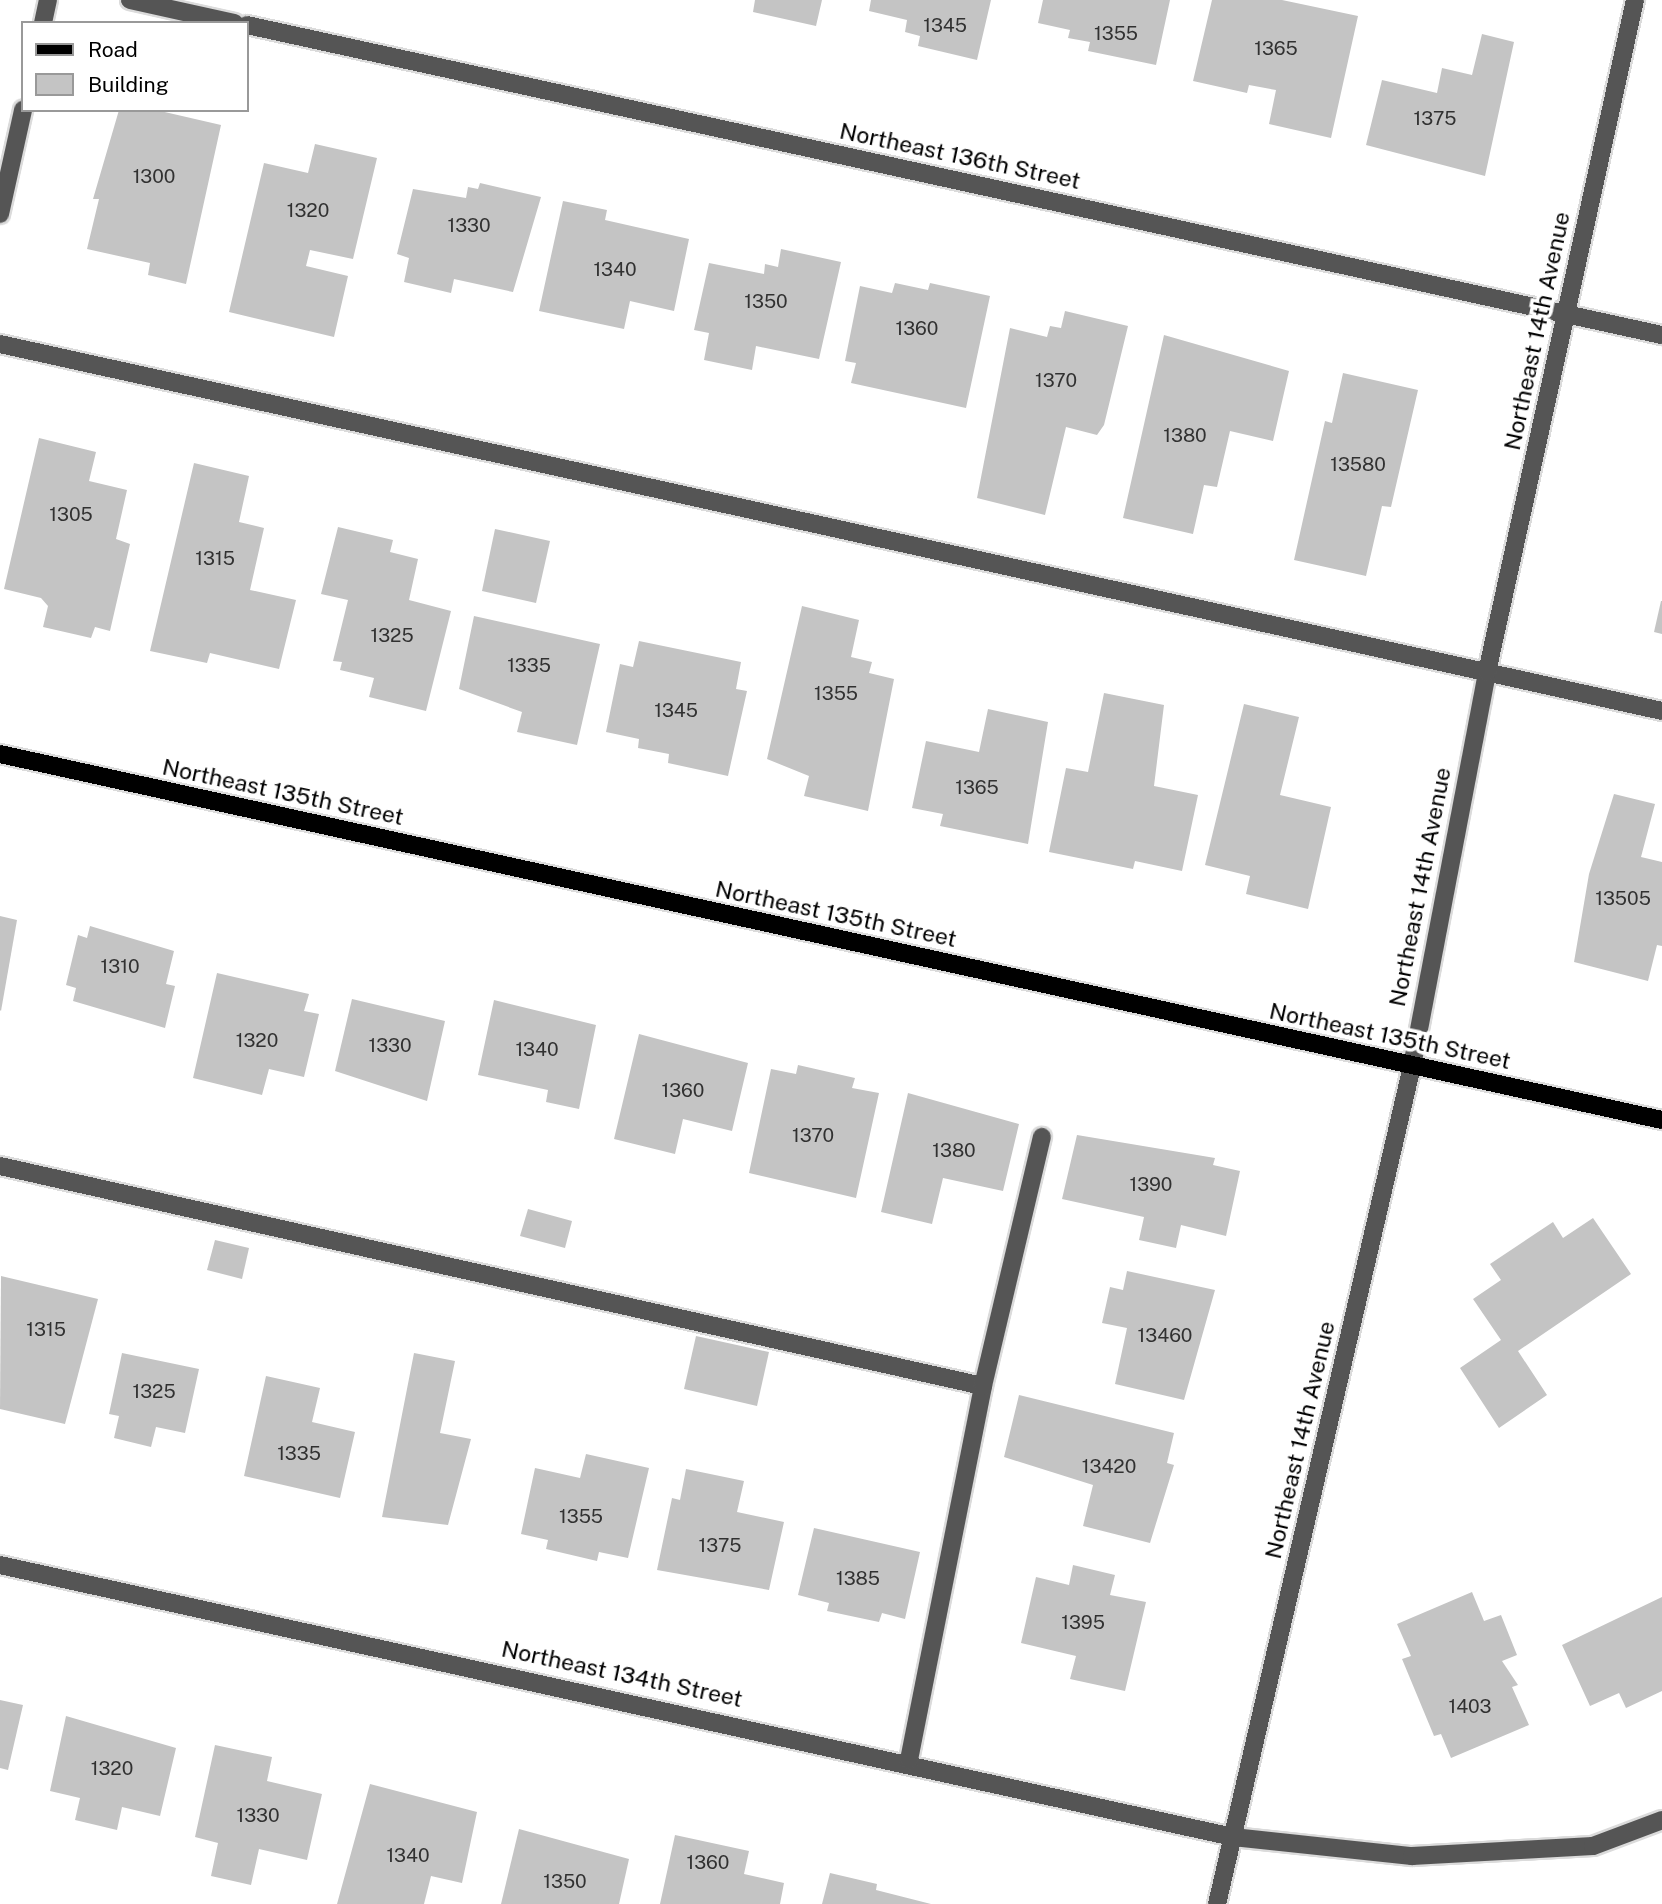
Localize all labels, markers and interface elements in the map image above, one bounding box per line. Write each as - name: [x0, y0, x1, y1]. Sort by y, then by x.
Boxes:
- house number: 1345: [923, 15, 967, 37]
- legend: [21, 21, 248, 112]
- house number: 1355: [1094, 23, 1138, 45]
- text: Road: [88, 37, 138, 62]
- house number: 1365: [1254, 38, 1298, 60]
- text: Building: [88, 72, 169, 97]
- house number: 1375: [1414, 108, 1456, 130]
- street label: Northeast 136th Street: [837, 117, 1083, 195]
- house number: 1300: [133, 166, 175, 188]
- house number: 1320: [287, 200, 329, 222]
- street label: Northeast 14th Avenue: [1498, 209, 1576, 453]
- house number: 1330: [447, 215, 491, 237]
- house number: 1340: [593, 259, 637, 281]
- house number: 1350: [744, 291, 788, 313]
- house number: 1360: [896, 318, 938, 340]
- house number: 1370: [1035, 370, 1077, 392]
- house number: 1380: [1163, 425, 1207, 447]
- house number: 13580: [1330, 454, 1386, 476]
- house number: 1305: [49, 504, 93, 526]
- house number: 1315: [195, 548, 235, 570]
- house number: 1325: [370, 625, 414, 647]
- house number: 1335: [507, 655, 551, 677]
- house number: 1355: [814, 683, 858, 705]
- house number: 1345: [654, 700, 698, 722]
- street label: Northeast 135th Street: [160, 753, 406, 831]
- street label: Northeast 14th Avenue: [1383, 765, 1457, 1009]
- house number: 1365: [955, 777, 999, 799]
- street label: Northeast 135th Street: [713, 875, 959, 953]
- house number: 13505: [1595, 888, 1651, 910]
- house number: 1310: [100, 956, 140, 978]
- street label: Northeast 135th Street: [1267, 997, 1513, 1075]
- house number: 1320: [236, 1030, 278, 1052]
- house number: 1330: [368, 1035, 412, 1057]
- house number: 1340: [515, 1039, 559, 1061]
- house number: 1360: [662, 1080, 704, 1102]
- house number: 1370: [792, 1125, 834, 1147]
- house number: 1380: [932, 1140, 976, 1162]
- house number: 1390: [1130, 1174, 1172, 1196]
- street label: Northeast 14th Avenue: [1259, 1318, 1341, 1562]
- house number: 1315: [26, 1319, 66, 1341]
- house number: 13460: [1138, 1325, 1192, 1347]
- house number: 1325: [132, 1381, 176, 1403]
- house number: 1335: [277, 1443, 321, 1465]
- house number: 13420: [1082, 1456, 1136, 1478]
- house number: 1355: [559, 1506, 603, 1528]
- house number: 1375: [699, 1535, 741, 1557]
- house number: 1385: [836, 1568, 880, 1590]
- house number: 1395: [1061, 1612, 1105, 1634]
- street label: Northeast 134th Street: [499, 1635, 745, 1713]
- house number: 1403: [1448, 1696, 1492, 1718]
- house number: 1320: [91, 1758, 133, 1780]
- house number: 1330: [236, 1805, 280, 1827]
- house number: 1340: [386, 1845, 430, 1867]
- house number: 1360: [687, 1852, 729, 1874]
- house number: 1350: [543, 1871, 587, 1893]

